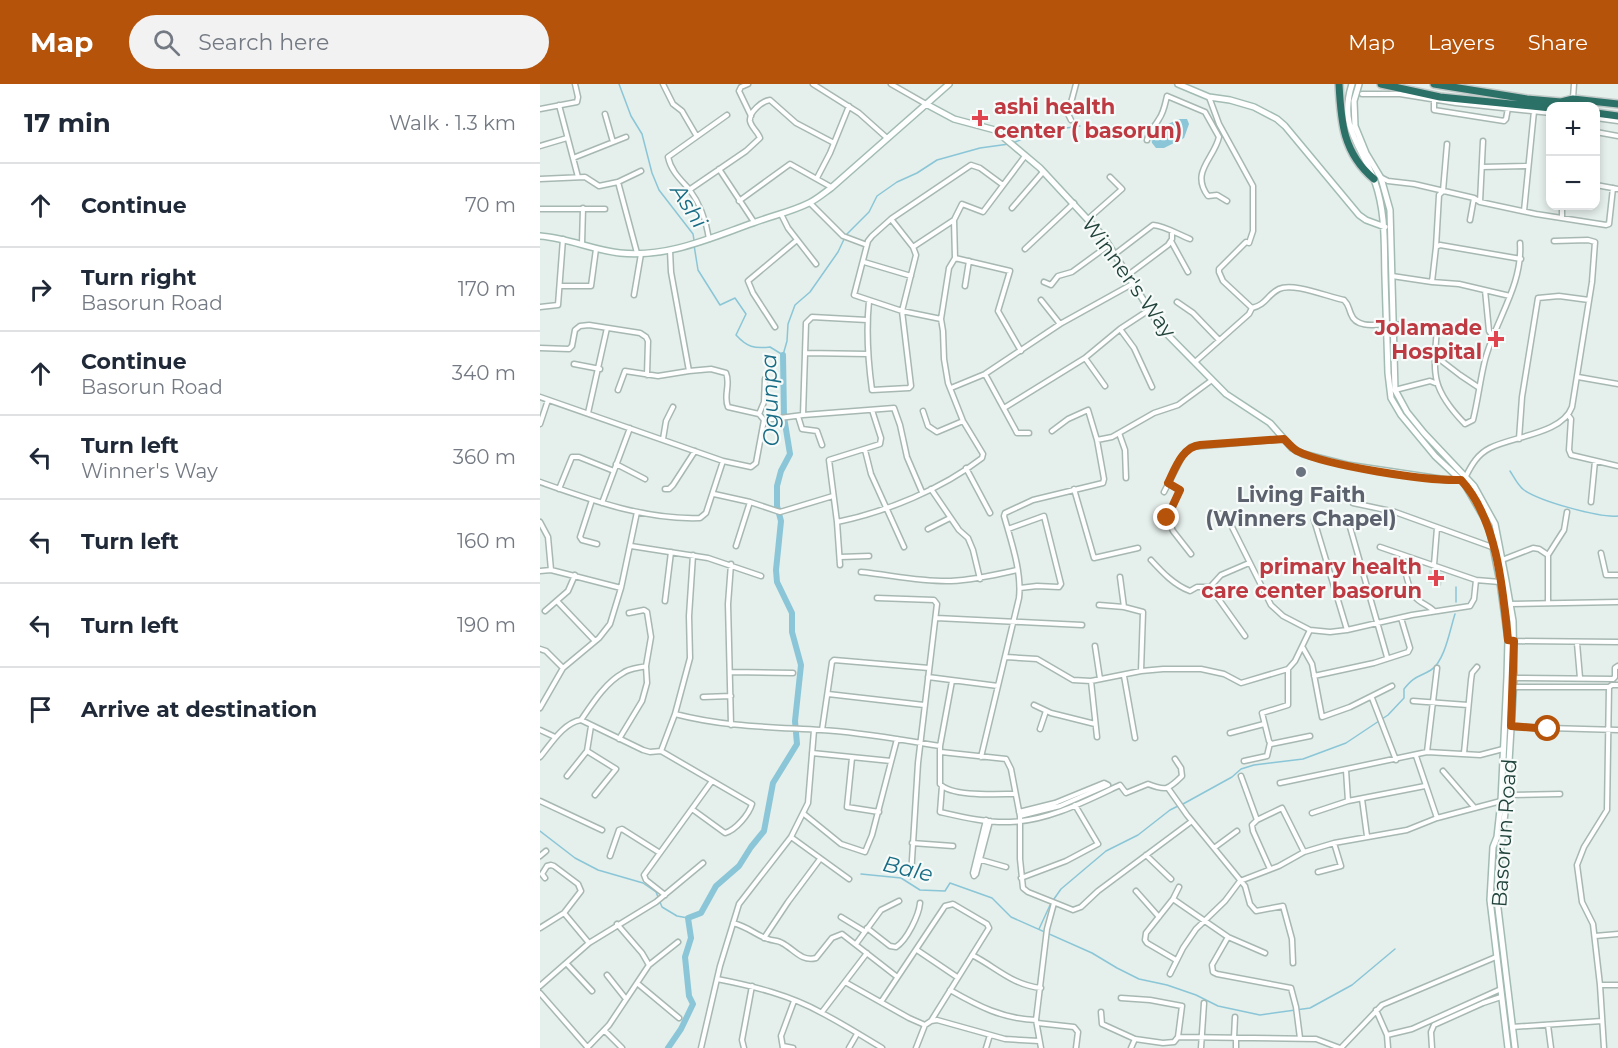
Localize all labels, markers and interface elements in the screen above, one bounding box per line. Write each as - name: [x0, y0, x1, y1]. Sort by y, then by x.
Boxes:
- search box: [129, 15, 549, 69]
- text: Map: [30, 25, 93, 59]
- icon: search: [150, 26, 183, 59]
- text: Search here: [198, 29, 329, 56]
- text: Map: [1348, 30, 1395, 55]
- text: Layers: [1428, 30, 1495, 55]
- text: Share: [1528, 30, 1588, 55]
- place label: ashi health center ( basorun): [994, 94, 1182, 143]
- map controls: [1546, 102, 1600, 210]
- button: +: [1546, 102, 1600, 156]
- text: 17 min: [24, 107, 111, 139]
- marker: ashi health center ( basorun): [971, 109, 989, 127]
- text: Walk · 1.3 km: [389, 111, 516, 135]
- button: −: [1546, 156, 1600, 210]
- water label: Ashi: [664, 177, 713, 233]
- icon: ahead: [24, 189, 57, 222]
- text: Continue: [81, 192, 187, 219]
- text: 70 m: [465, 193, 516, 217]
- street label: Winner's Way: [1077, 212, 1182, 343]
- text: Turn right: [81, 264, 196, 291]
- icon: right: [24, 273, 57, 306]
- text: 170 m: [458, 277, 516, 301]
- text: Basorun Road: [81, 291, 223, 315]
- place label: Jolamade Hospital: [1374, 315, 1482, 364]
- marker: Jolamade Hospital: [1487, 330, 1505, 348]
- text: Continue: [81, 348, 187, 375]
- water label: Ogunpa: [755, 353, 785, 447]
- icon: ahead: [24, 357, 57, 390]
- text: 340 m: [452, 361, 516, 385]
- text: Basorun Road: [81, 375, 223, 399]
- text: Turn left: [81, 432, 179, 459]
- icon: left: [24, 441, 57, 474]
- text: 360 m: [453, 445, 516, 469]
- text: Winner's Way: [81, 459, 218, 483]
- marker: Living Faith (Winners Chapel): [1294, 465, 1308, 479]
- place label: Living Faith (Winners Chapel): [1206, 482, 1396, 531]
- route end: [1153, 504, 1179, 530]
- icon: left: [24, 525, 57, 558]
- text: Turn left: [81, 528, 179, 555]
- text: 160 m: [457, 529, 516, 553]
- place label: primary health care center basorun: [1201, 554, 1422, 603]
- marker: primary health care center basorun: [1427, 569, 1445, 587]
- icon: left: [24, 609, 57, 642]
- text: Turn left: [81, 612, 179, 639]
- text: 190 m: [457, 613, 516, 637]
- icon: arrive: [24, 693, 57, 726]
- text: Arrive at destination: [81, 696, 317, 723]
- route start: [1534, 715, 1560, 741]
- street label: Basorun Road: [1486, 758, 1522, 908]
- water label: Bale: [880, 850, 936, 888]

